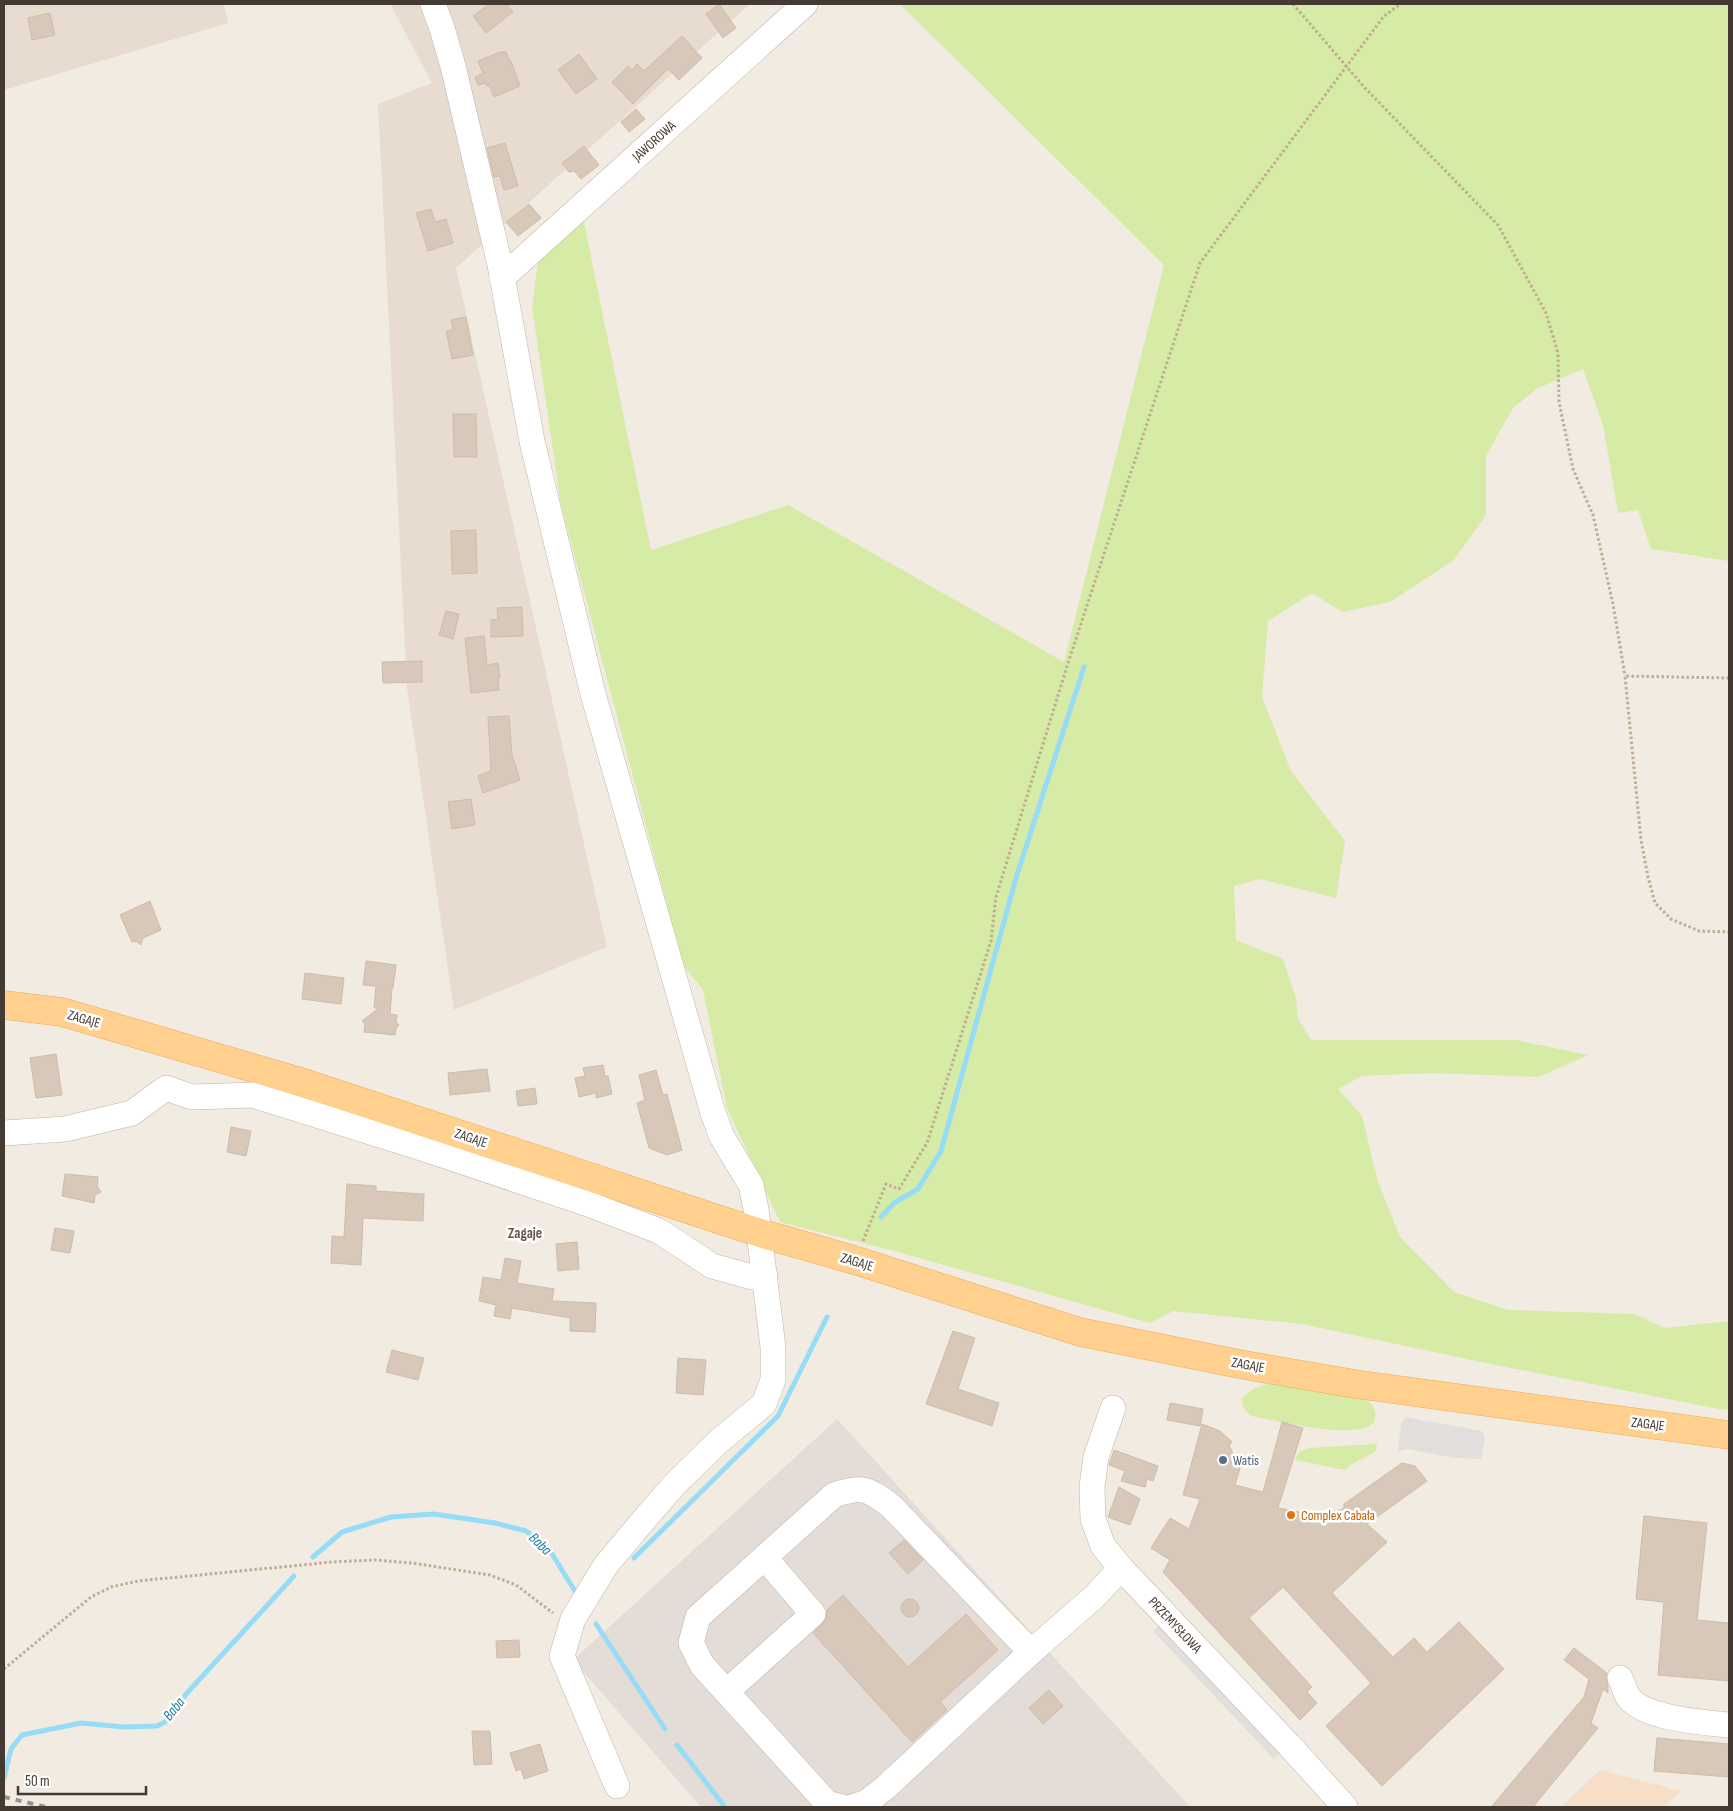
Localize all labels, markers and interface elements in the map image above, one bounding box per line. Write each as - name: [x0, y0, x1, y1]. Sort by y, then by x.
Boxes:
- street label: JAWOROWA: [628, 116, 680, 166]
- street label: ZAGAJE: [66, 1006, 103, 1032]
- street label: ZAGAJE: [452, 1125, 490, 1151]
- district label: Zagaje: [508, 1224, 542, 1243]
- street label: ZAGAJE: [838, 1249, 876, 1275]
- street label: ZAGAJE: [1230, 1354, 1266, 1376]
- street label: ZAGAJE: [1630, 1414, 1666, 1435]
- place label: Watis: [1233, 1452, 1259, 1469]
- marker: Watis: [1217, 1454, 1229, 1466]
- place label: Complex Cabała: [1301, 1507, 1375, 1524]
- marker: Complex Cabała: [1285, 1509, 1297, 1521]
- water label: Baba: [524, 1529, 556, 1559]
- street label: PRZEMYSŁOWA: [1145, 1593, 1206, 1657]
- water label: Baba: [159, 1693, 189, 1725]
- scale bar: [18, 1764, 145, 1796]
- text: 50 m: [25, 1772, 50, 1791]

